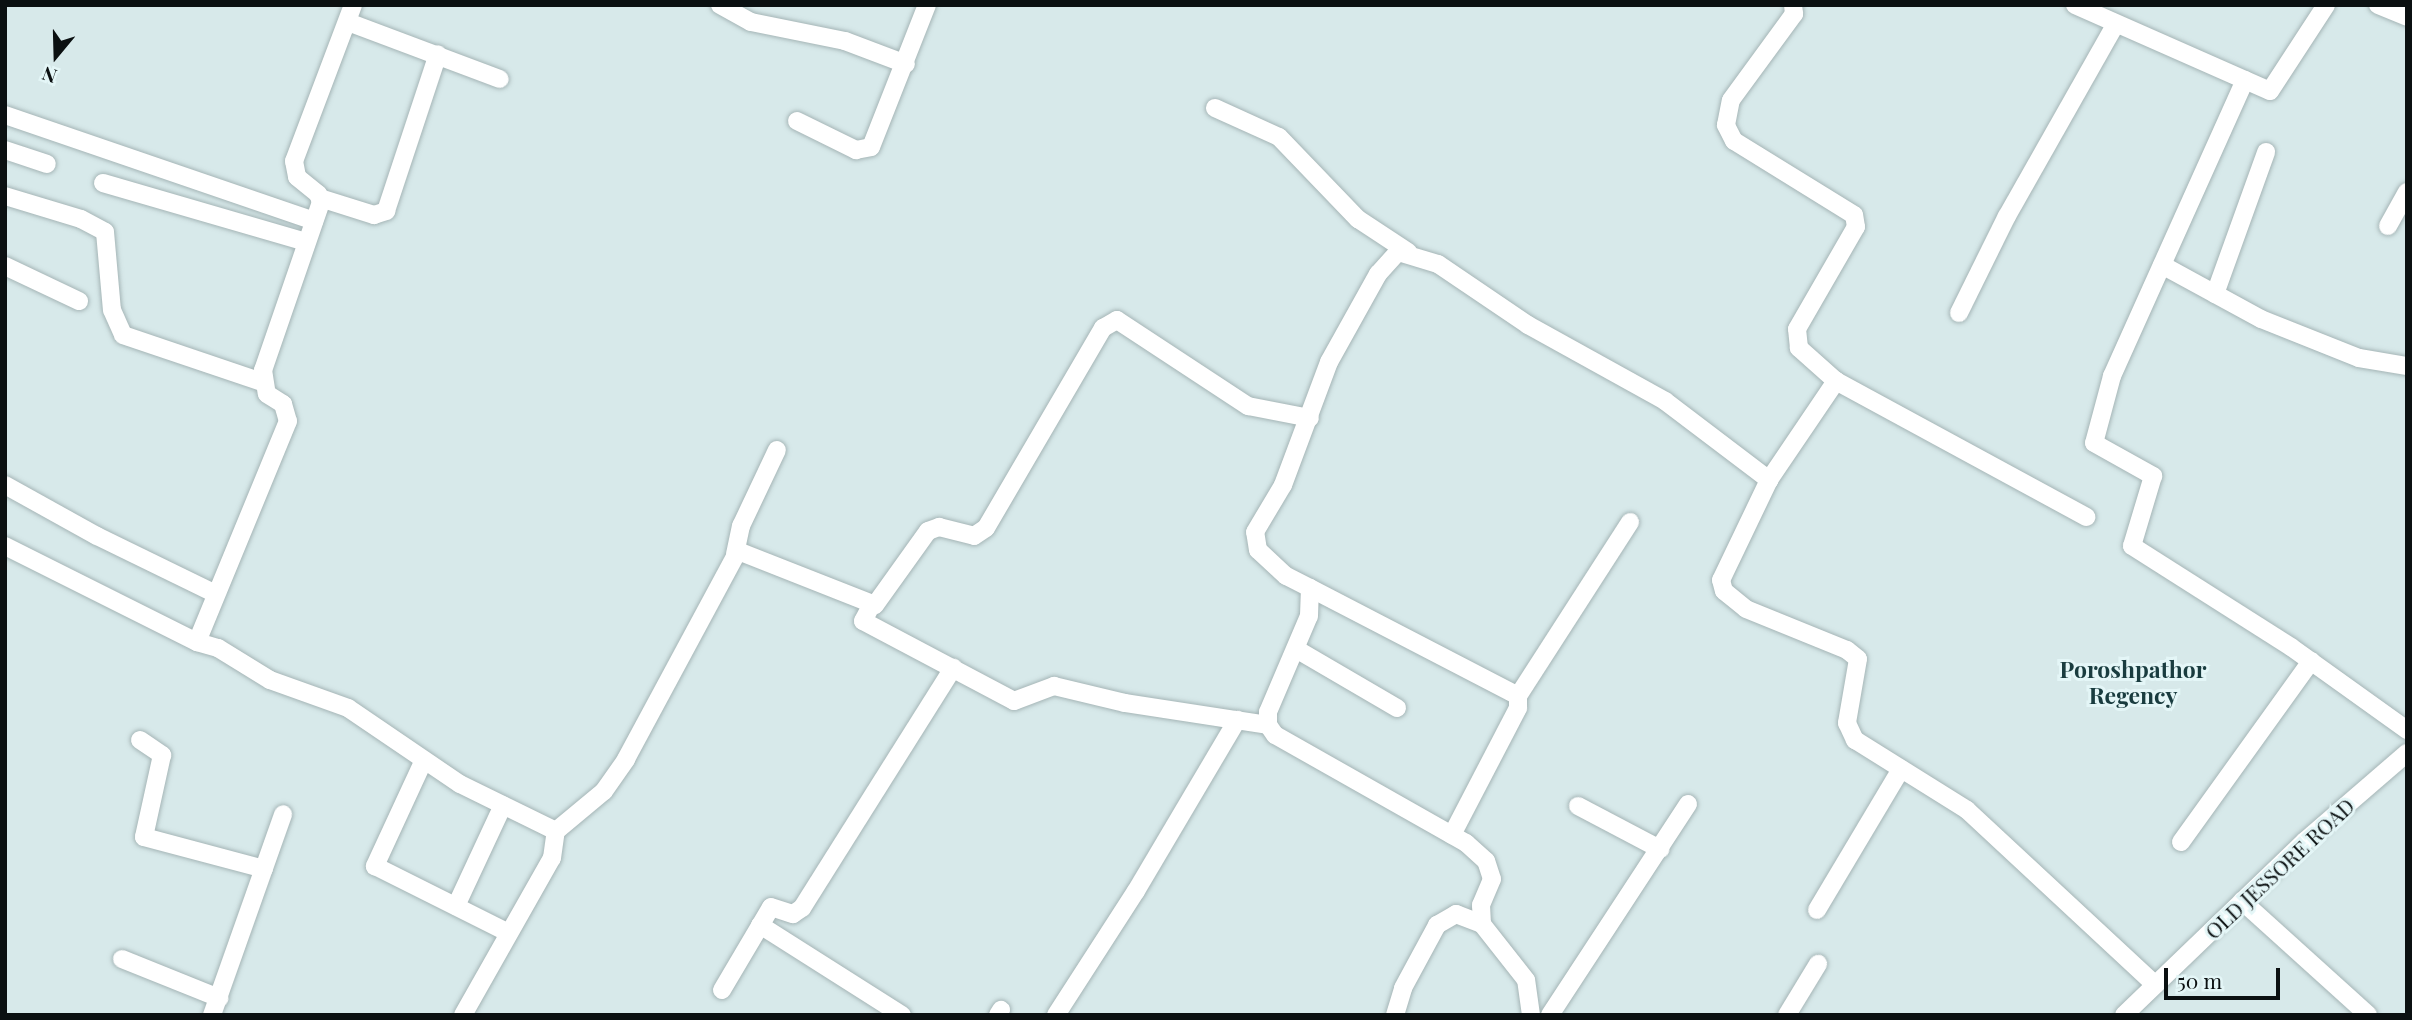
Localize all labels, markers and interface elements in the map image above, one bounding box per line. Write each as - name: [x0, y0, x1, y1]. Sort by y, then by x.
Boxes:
- north arrow: [21, 21, 91, 91]
- text: N: [38, 61, 60, 90]
- district label: Poroshpathor Regency: [2060, 655, 2206, 709]
- street label: OLD JESSORE ROAD: [2199, 793, 2359, 943]
- scale bar: [2167, 954, 2282, 998]
- text: 50 m: [2177, 966, 2222, 994]

